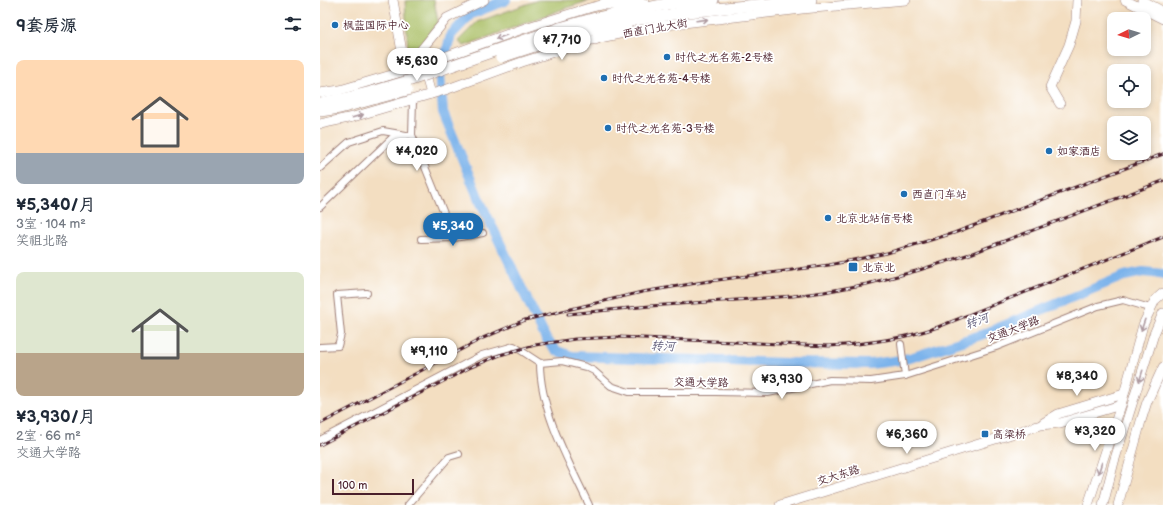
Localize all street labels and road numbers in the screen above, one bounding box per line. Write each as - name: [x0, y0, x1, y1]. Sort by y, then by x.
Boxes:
- street label: 西直门北大街: [621, 16, 690, 41]
- street label: 交通大学路: [985, 314, 1041, 345]
- street label: 交通大学路: [673, 376, 729, 389]
- street label: 交大东路: [815, 463, 861, 488]

